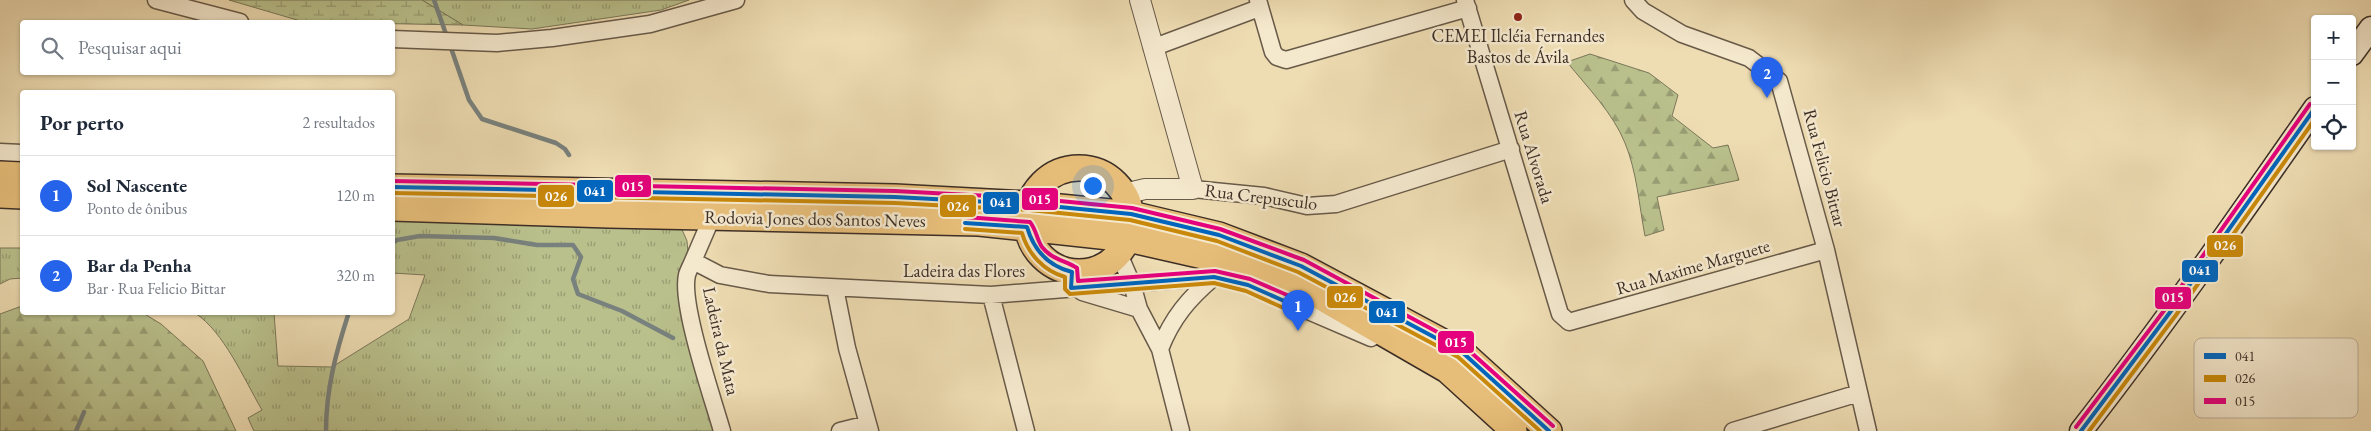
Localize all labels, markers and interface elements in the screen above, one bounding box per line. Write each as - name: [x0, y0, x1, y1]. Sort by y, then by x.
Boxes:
- marker: CEMEI Ilcléia Fernandes Bastos de Ávila: [1512, 11, 1524, 23]
- map controls: [2311, 15, 2356, 150]
- button: +: [2311, 15, 2356, 60]
- search box: [20, 20, 395, 75]
- place label: CEMEI Ilcléia Fernandes Bastos de Ávila: [1431, 24, 1605, 68]
- icon: search: [38, 34, 66, 62]
- text: Pesquisar aqui: [78, 35, 182, 60]
- pin: 2: [1751, 57, 1783, 98]
- button: −: [2311, 60, 2356, 105]
- button: locate: [2311, 105, 2356, 150]
- street label: Rua Felicio Bittar: [1799, 106, 1852, 229]
- street label: Rua Alvorada: [1509, 108, 1560, 207]
- text: Por perto: [40, 109, 124, 136]
- text: 2 resultados: [303, 112, 375, 133]
- text: Sol Nascente: [87, 173, 187, 198]
- your location: [1080, 173, 1106, 199]
- line badge: 015: [614, 174, 652, 198]
- text: 015: [622, 177, 644, 195]
- street label: Rua Crepusculo: [1203, 178, 1319, 215]
- line badge: 041: [576, 179, 614, 203]
- text: 041: [584, 182, 606, 200]
- line badge: 026: [537, 184, 575, 208]
- text: 1: [52, 185, 60, 206]
- text: 120 m: [336, 185, 375, 206]
- text: 026: [545, 187, 568, 205]
- line badge: 015: [1021, 187, 1059, 211]
- text: 015: [1029, 190, 1051, 208]
- line badge: 041: [982, 191, 1020, 215]
- text: 041: [990, 193, 1012, 211]
- line badge: 026: [939, 194, 977, 218]
- text: 026: [947, 197, 970, 215]
- text: Ponto de ônibus: [87, 198, 187, 219]
- street label: Rodovia Jones dos Santos Neves: [704, 205, 926, 232]
- street label: Rua Maxime Marguete: [1613, 234, 1772, 299]
- line badge: 026: [2206, 234, 2244, 258]
- text: 026: [2214, 236, 2237, 254]
- text: Bar da Penha: [87, 253, 192, 278]
- street label: Ladeira das Flores: [903, 259, 1025, 282]
- line badge: 041: [2181, 259, 2219, 283]
- text: 041: [2189, 261, 2211, 279]
- text: 2: [52, 265, 60, 286]
- text: 320 m: [336, 265, 375, 286]
- text: Bar · Rua Felicio Bittar: [87, 278, 226, 299]
- street label: Ladeira da Mata: [698, 284, 745, 398]
- line badge: 026: [1326, 285, 1364, 309]
- line badge: 015: [2154, 286, 2192, 310]
- text: 026: [1334, 288, 1357, 306]
- text: 015: [2162, 288, 2184, 306]
- pin: 1: [1282, 290, 1314, 331]
- line badge: 041: [1368, 300, 1406, 324]
- text: 041: [1376, 303, 1398, 321]
- line badge: 015: [1437, 330, 1475, 354]
- text: 015: [1445, 333, 1467, 351]
- legend: [2194, 338, 2358, 418]
- text: 041: [2235, 347, 2255, 365]
- text: 026: [2235, 369, 2255, 387]
- text: 015: [2235, 392, 2255, 410]

